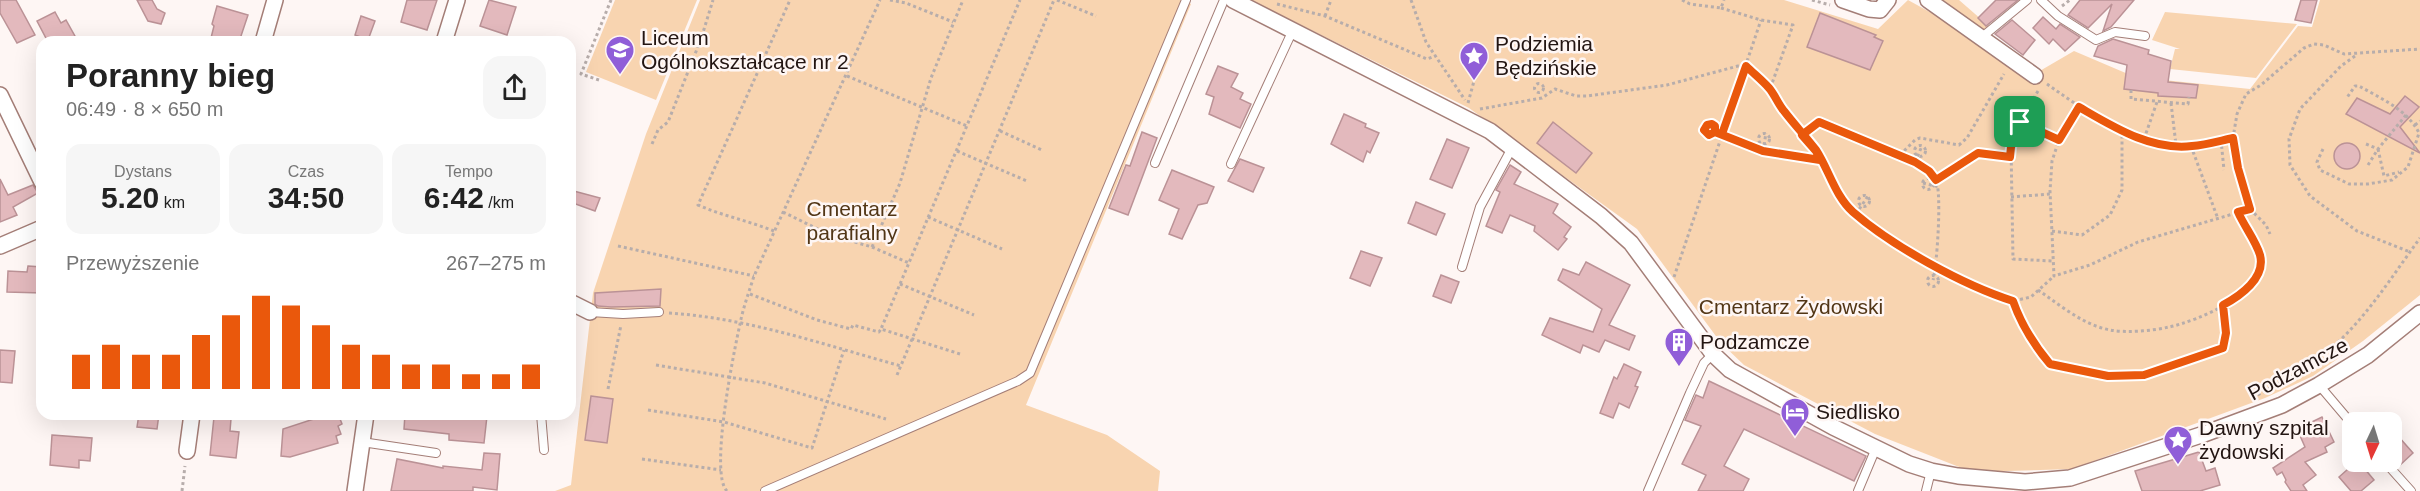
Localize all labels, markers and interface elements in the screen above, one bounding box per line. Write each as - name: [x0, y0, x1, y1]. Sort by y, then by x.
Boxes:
- place label: Liceum Ogólnokształcące nr 2: [641, 26, 849, 73]
- place label: Podziemia Będzińskie: [1495, 32, 1597, 79]
- school or university icon: Liceum Ogólnokształcące nr 2: [604, 34, 636, 76]
- place icon: Podziemia Będzińskie: [1458, 40, 1490, 82]
- button: share: [483, 56, 546, 119]
- text: Poranny bieg: [66, 57, 275, 94]
- pin: [1994, 96, 2045, 147]
- text: 06:49 · 8 × 650 m: [66, 98, 223, 120]
- icon: arrive: [2003, 105, 2036, 138]
- text: Dystans: [114, 163, 172, 180]
- text: Czas: [288, 163, 324, 180]
- text: Tempo: [445, 163, 493, 180]
- text: 5.20: [101, 181, 159, 214]
- text: 34:50: [268, 181, 344, 214]
- text: 6:42: [424, 181, 484, 214]
- text: km: [159, 194, 185, 211]
- text: /km: [484, 194, 514, 211]
- park label: Cmentarz parafialny: [806, 197, 898, 244]
- text: Przewyższenie: [66, 252, 199, 274]
- text: 267–275 m: [446, 252, 546, 274]
- park label: Cmentarz Żydowski: [1699, 295, 1883, 318]
- building icon: Podzamcze: [1663, 326, 1695, 368]
- place label: Podzamcze: [1700, 330, 1810, 353]
- street label: Podzamcze: [2244, 333, 2352, 404]
- hotel icon: Siedlisko: [1779, 396, 1811, 438]
- place label: Siedlisko: [1816, 400, 1900, 423]
- north arrow: [2342, 412, 2402, 472]
- map controls: [2342, 412, 2402, 472]
- place label: Dawny szpital żydowski: [2199, 416, 2329, 463]
- place icon: Dawny szpital żydowski: [2162, 424, 2194, 466]

